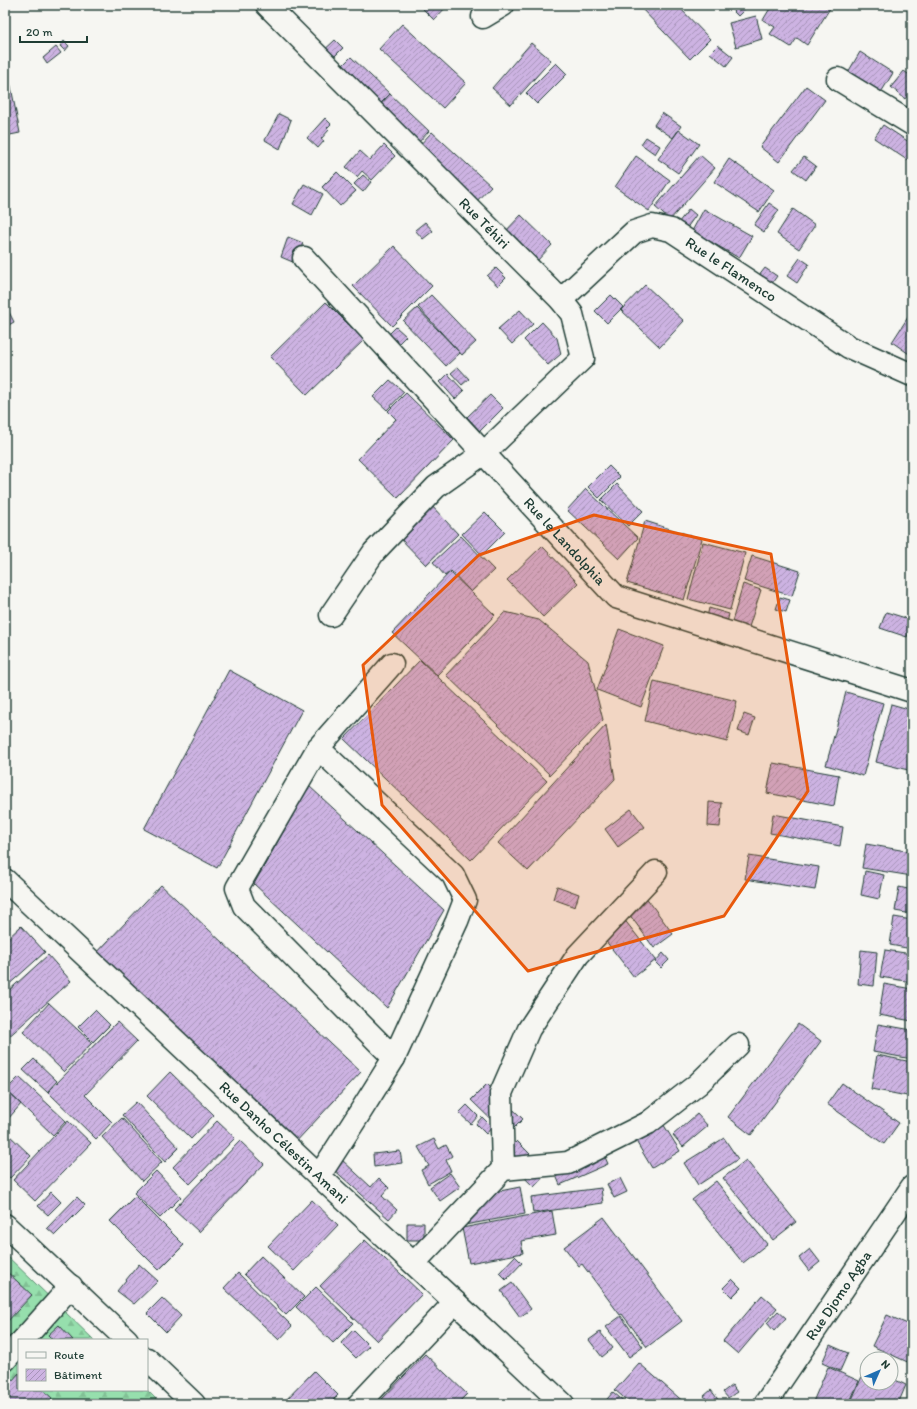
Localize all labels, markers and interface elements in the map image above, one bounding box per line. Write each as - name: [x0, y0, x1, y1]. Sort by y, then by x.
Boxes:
- scale bar: [20, 18, 87, 44]
- text: 20 m: [26, 25, 53, 39]
- street label: Rue Téhiri: [455, 194, 514, 252]
- street label: Rue le Flamenco: [682, 233, 780, 306]
- street label: Rue le Landolphia: [520, 494, 610, 589]
- street label: Rue Danho Célestin Amani: [215, 1078, 352, 1208]
- street label: Rue Djomo Agba: [802, 1247, 876, 1344]
- legend: [18, 1339, 148, 1391]
- text: Route: [54, 1348, 84, 1362]
- north arrow: [859, 1351, 899, 1391]
- text: N: [878, 1357, 893, 1372]
- text: Bâtiment: [54, 1368, 103, 1382]

